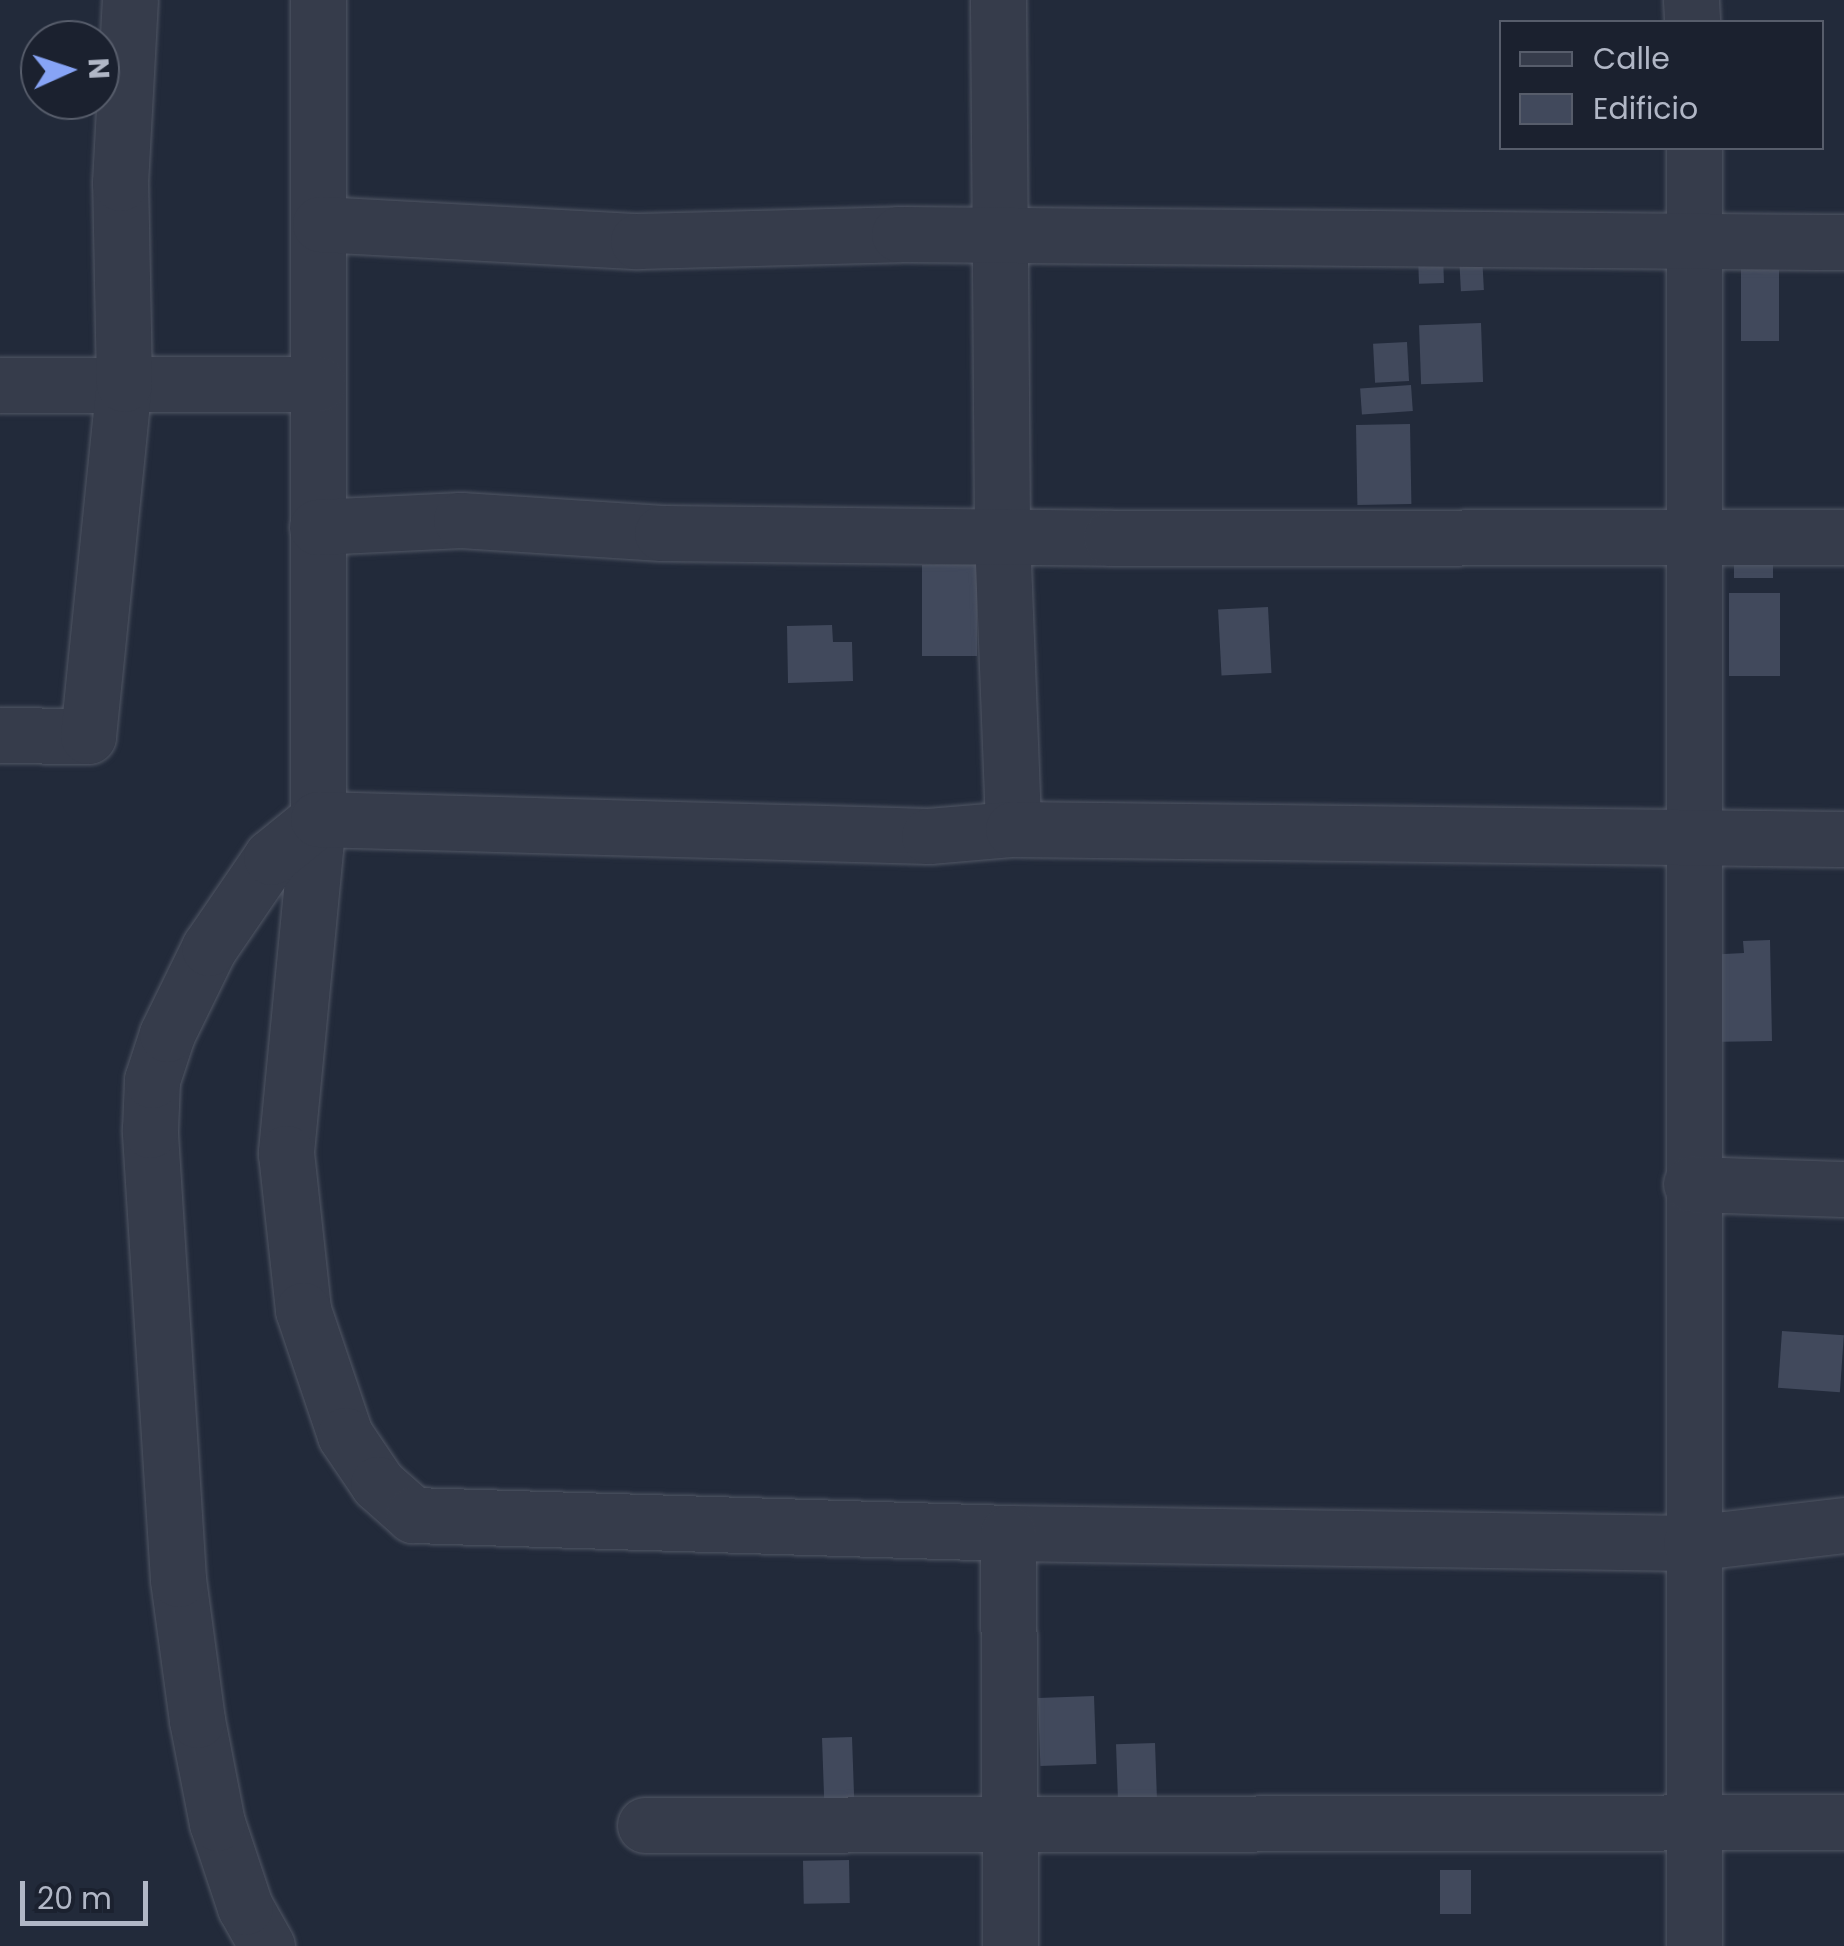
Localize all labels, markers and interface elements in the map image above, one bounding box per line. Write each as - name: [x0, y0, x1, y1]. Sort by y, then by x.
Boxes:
- north arrow: [20, 20, 120, 120]
- legend: [1499, 20, 1824, 150]
- text: Calle: [1593, 37, 1670, 80]
- text: N: [78, 57, 118, 80]
- text: Edificio: [1593, 87, 1698, 130]
- scale bar: [25, 1861, 152, 1923]
- text: 20 m: [37, 1877, 112, 1920]

